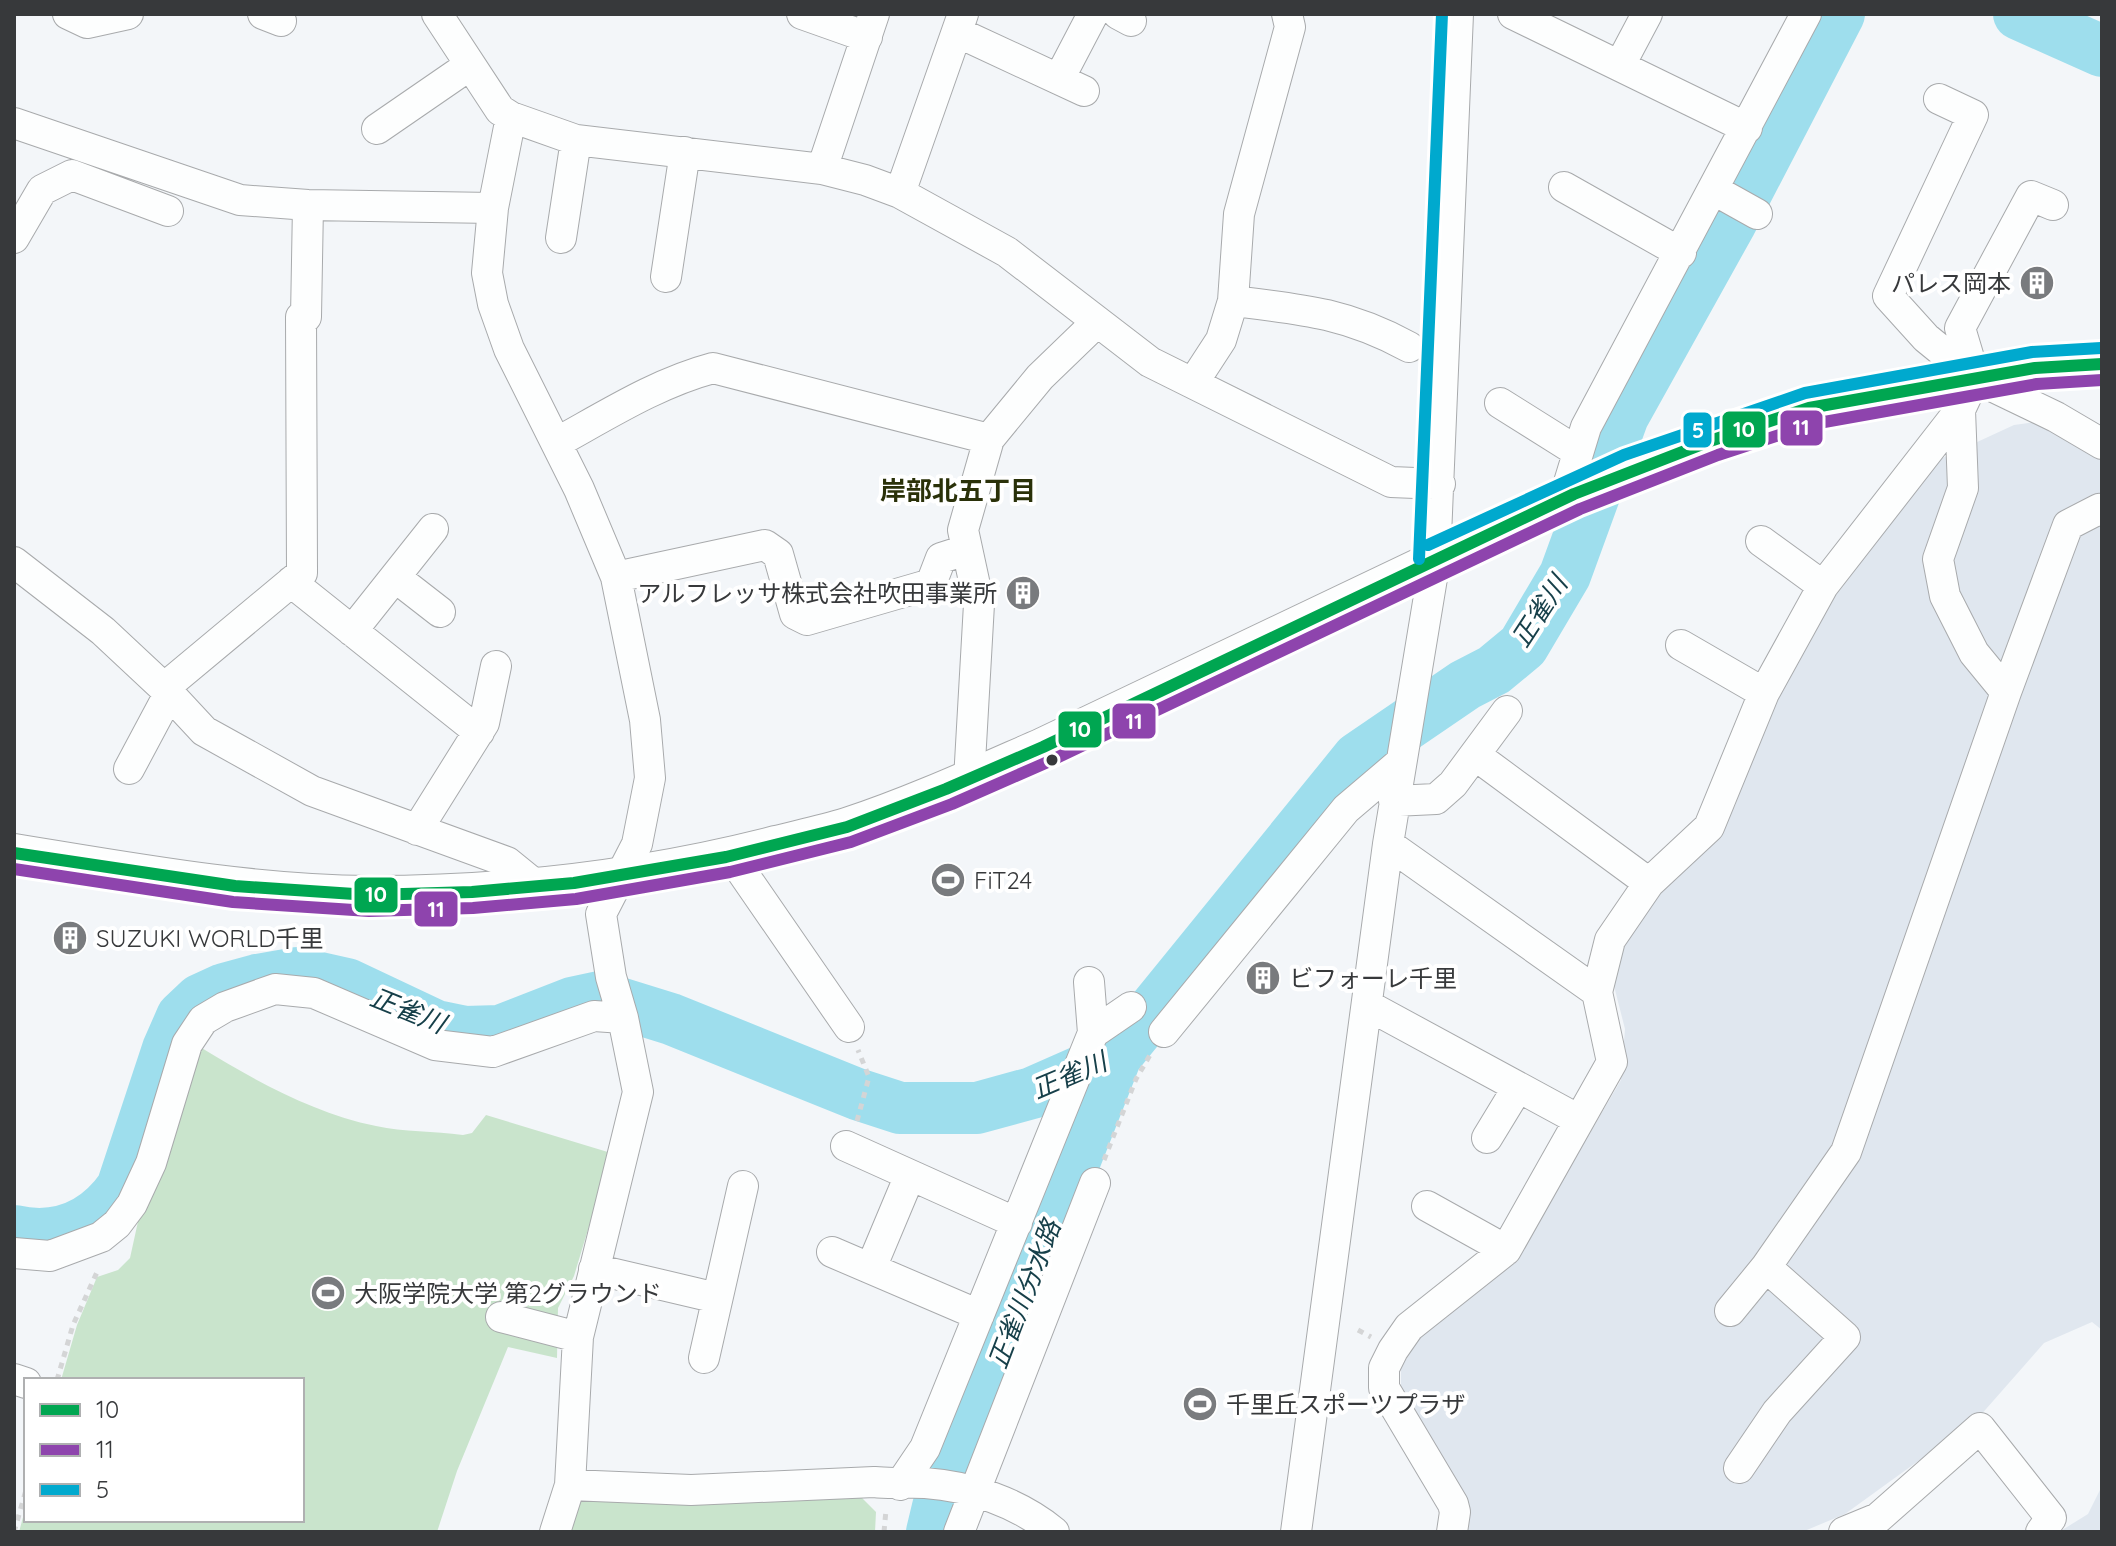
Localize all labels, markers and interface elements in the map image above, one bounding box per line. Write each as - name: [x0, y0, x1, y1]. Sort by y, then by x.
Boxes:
- building icon: パレス岡本: [2018, 264, 2056, 302]
- place label: パレス岡本: [1891, 268, 2011, 298]
- line badge: 11: [1779, 409, 1824, 447]
- line badge: 10: [1721, 410, 1767, 449]
- line badge: 5: [1682, 411, 1713, 449]
- text: 11: [1792, 413, 1810, 441]
- text: 10: [1733, 415, 1755, 443]
- text: 5: [1692, 416, 1704, 444]
- district label: 岸部北五丁目: [880, 474, 1036, 507]
- water label: 正雀川: [1504, 567, 1576, 653]
- building icon: アルフレッサ株式会社吹田事業所: [1004, 574, 1042, 612]
- place label: アルフレッサ株式会社吹田事業所: [637, 578, 997, 608]
- line badge: 11: [1111, 702, 1157, 740]
- text: 11: [1125, 707, 1143, 735]
- line badge: 10: [1057, 710, 1103, 749]
- text: 10: [1069, 715, 1091, 743]
- unlabelled marker: [1044, 752, 1060, 768]
- sports icon: FiT24: [929, 861, 967, 899]
- place label: FiT24: [974, 865, 1032, 895]
- line badge: 10: [353, 876, 399, 914]
- text: 10: [365, 880, 387, 908]
- line badge: 11: [413, 890, 459, 928]
- text: 11: [427, 895, 445, 923]
- building icon: SUZUKI WORLD千里: [51, 919, 89, 957]
- place label: SUZUKI WORLD千里: [96, 923, 323, 953]
- building icon: ビフォーレ千里: [1244, 959, 1282, 997]
- place label: ビフォーレ千里: [1289, 963, 1457, 993]
- water label: 正雀川: [366, 980, 453, 1041]
- water label: 正雀川: [1027, 1043, 1114, 1105]
- water label: 正雀川分水路: [981, 1213, 1068, 1373]
- sports icon: 大阪学院大学 第2グラウンド: [309, 1274, 347, 1312]
- place label: 大阪学院大学 第2グラウンド: [354, 1278, 662, 1308]
- legend: [24, 1378, 304, 1522]
- sports icon: 千里丘スポーツプラザ: [1181, 1385, 1219, 1423]
- place label: 千里丘スポーツプラザ: [1226, 1389, 1466, 1419]
- text: 10: [96, 1394, 119, 1424]
- text: 11: [96, 1434, 114, 1464]
- text: 5: [96, 1474, 109, 1504]

